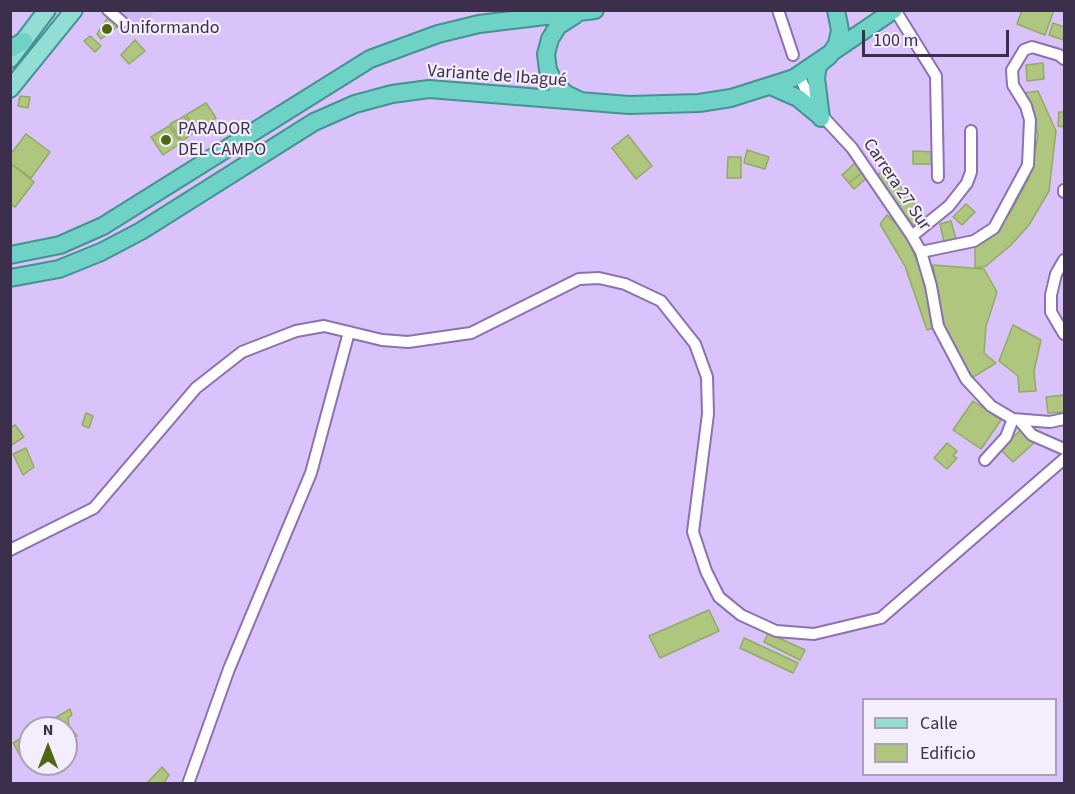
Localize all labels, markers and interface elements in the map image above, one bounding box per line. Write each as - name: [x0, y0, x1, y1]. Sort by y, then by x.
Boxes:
- place label: Uniformando: [119, 18, 220, 40]
- scale bar: [865, 18, 1012, 56]
- marker: Uniformando: [100, 22, 114, 36]
- text: 100 m: [873, 28, 918, 53]
- street label: Variante de Ibagué: [427, 61, 567, 93]
- place label: PARADOR DEL CAMPO: [178, 119, 266, 162]
- marker: PARADOR DEL CAMPO: [159, 133, 173, 147]
- street label: Carrera 27 Sur: [857, 135, 935, 235]
- legend: [862, 698, 1057, 776]
- text: Calle: [920, 711, 957, 736]
- north arrow: [18, 716, 78, 776]
- text: N: [43, 719, 53, 741]
- text: Edificio: [920, 741, 976, 766]

